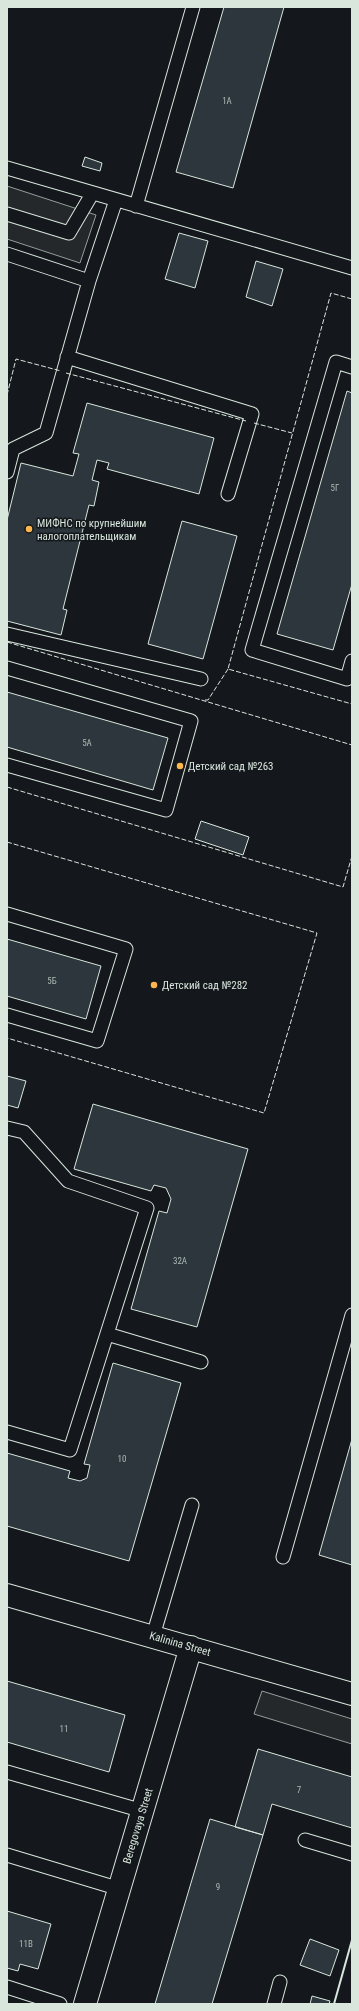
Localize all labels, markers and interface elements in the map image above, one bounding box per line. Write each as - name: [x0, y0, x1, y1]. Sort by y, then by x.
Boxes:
- house number: 1А: [222, 96, 232, 106]
- house number: 5Г: [331, 483, 340, 493]
- place label: МИФНС по крупнейшим налогоплательщикам: [37, 517, 146, 543]
- marker: МИФНС по крупнейшим налогоплательщикам: [24, 524, 34, 534]
- house number: 5А: [82, 738, 92, 748]
- place label: Детский сад №263: [188, 760, 274, 773]
- marker: Детский сад №263: [175, 761, 185, 771]
- house number: 5Б: [47, 976, 57, 986]
- place label: Детский сад №282: [162, 979, 248, 992]
- marker: Детский сад №282: [149, 980, 159, 990]
- house number: 32А: [173, 1256, 187, 1266]
- house number: 10: [118, 1454, 126, 1464]
- street label: Kalinina Street: [148, 1629, 212, 1659]
- house number: 11: [60, 1724, 68, 1734]
- house number: 7: [297, 1785, 302, 1795]
- street label: Beregovaya Street: [120, 1787, 156, 1865]
- house number: 9: [216, 1882, 220, 1892]
- house number: 11В: [19, 1939, 33, 1949]

